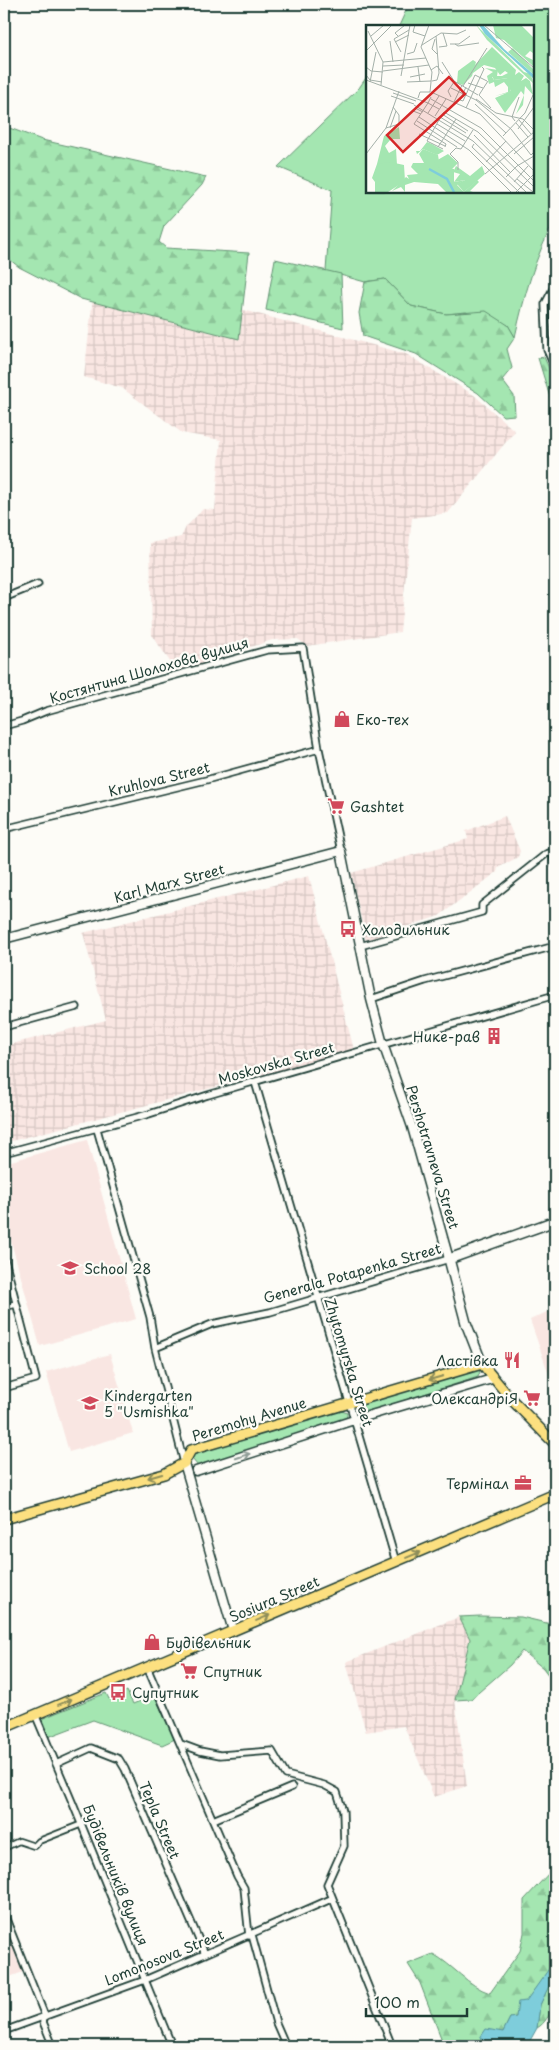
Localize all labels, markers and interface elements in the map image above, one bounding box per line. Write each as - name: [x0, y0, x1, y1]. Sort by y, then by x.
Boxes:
- inset map: [366, 25, 534, 192]
- street label: Костянтина Шолохова вулиця: [47, 632, 251, 708]
- shop icon: Еко-тех: [332, 709, 352, 729]
- place label: Еко-тех: [356, 709, 409, 730]
- street label: Kruhlova Street: [106, 756, 212, 802]
- supermarket icon: Gashtet: [326, 796, 346, 816]
- place label: Gashtet: [350, 796, 404, 817]
- street label: Karl Marx Street: [111, 858, 227, 908]
- bus stop icon: Холодильник: [338, 919, 358, 939]
- place label: Холодильник: [362, 919, 450, 940]
- place label: Нике-рав: [413, 1026, 480, 1047]
- building icon: Нике-рав: [484, 1026, 504, 1046]
- street label: Moskovska Street: [216, 1036, 336, 1090]
- street label: Pershotravneva Street: [401, 1083, 465, 1232]
- street label: Generala Potapenka Street: [261, 1237, 444, 1308]
- school or university icon: School 28: [60, 1258, 80, 1278]
- place label: School 28: [84, 1258, 151, 1279]
- street label: Zhytomyrska Street: [319, 1295, 379, 1429]
- place label: Ластівка: [436, 1350, 498, 1371]
- restaurant icon: Ластівка: [502, 1350, 522, 1370]
- one-way arrow: [428, 1373, 444, 1383]
- place label: Kindergarten 5 "Usmishka": [104, 1385, 194, 1422]
- place label: ОлександріЯ: [431, 1388, 518, 1409]
- supermarket icon: ОлександріЯ: [522, 1388, 542, 1408]
- street label: Peremohy Avenue: [189, 1392, 309, 1446]
- school or university icon: Kindergarten 5 "Usmishka": [80, 1393, 100, 1413]
- one-way arrow: [234, 1451, 250, 1461]
- one-way arrow: [147, 1472, 163, 1482]
- place label: Термінал: [446, 1473, 509, 1494]
- office icon: Термінал: [513, 1473, 533, 1493]
- one-way arrow: [405, 1550, 420, 1560]
- street label: Sosiura Street: [226, 1570, 323, 1627]
- one-way arrow: [255, 1613, 270, 1623]
- shop icon: Будівельник: [142, 1632, 162, 1652]
- place label: Будівельник: [166, 1632, 251, 1653]
- supermarket icon: Спутник: [179, 1661, 199, 1681]
- place label: Спутник: [203, 1661, 263, 1682]
- bus stop icon: Супутник: [108, 1682, 128, 1702]
- place label: Супутник: [132, 1682, 199, 1703]
- one-way arrow: [57, 1696, 72, 1706]
- street label: Tepla Street: [134, 1778, 186, 1862]
- street label: Будівельників вулиця: [78, 1801, 154, 1949]
- street label: Lomonosova Street: [101, 1923, 227, 1991]
- scale bar: [366, 1985, 468, 2017]
- text: 100 m: [374, 1990, 420, 2013]

